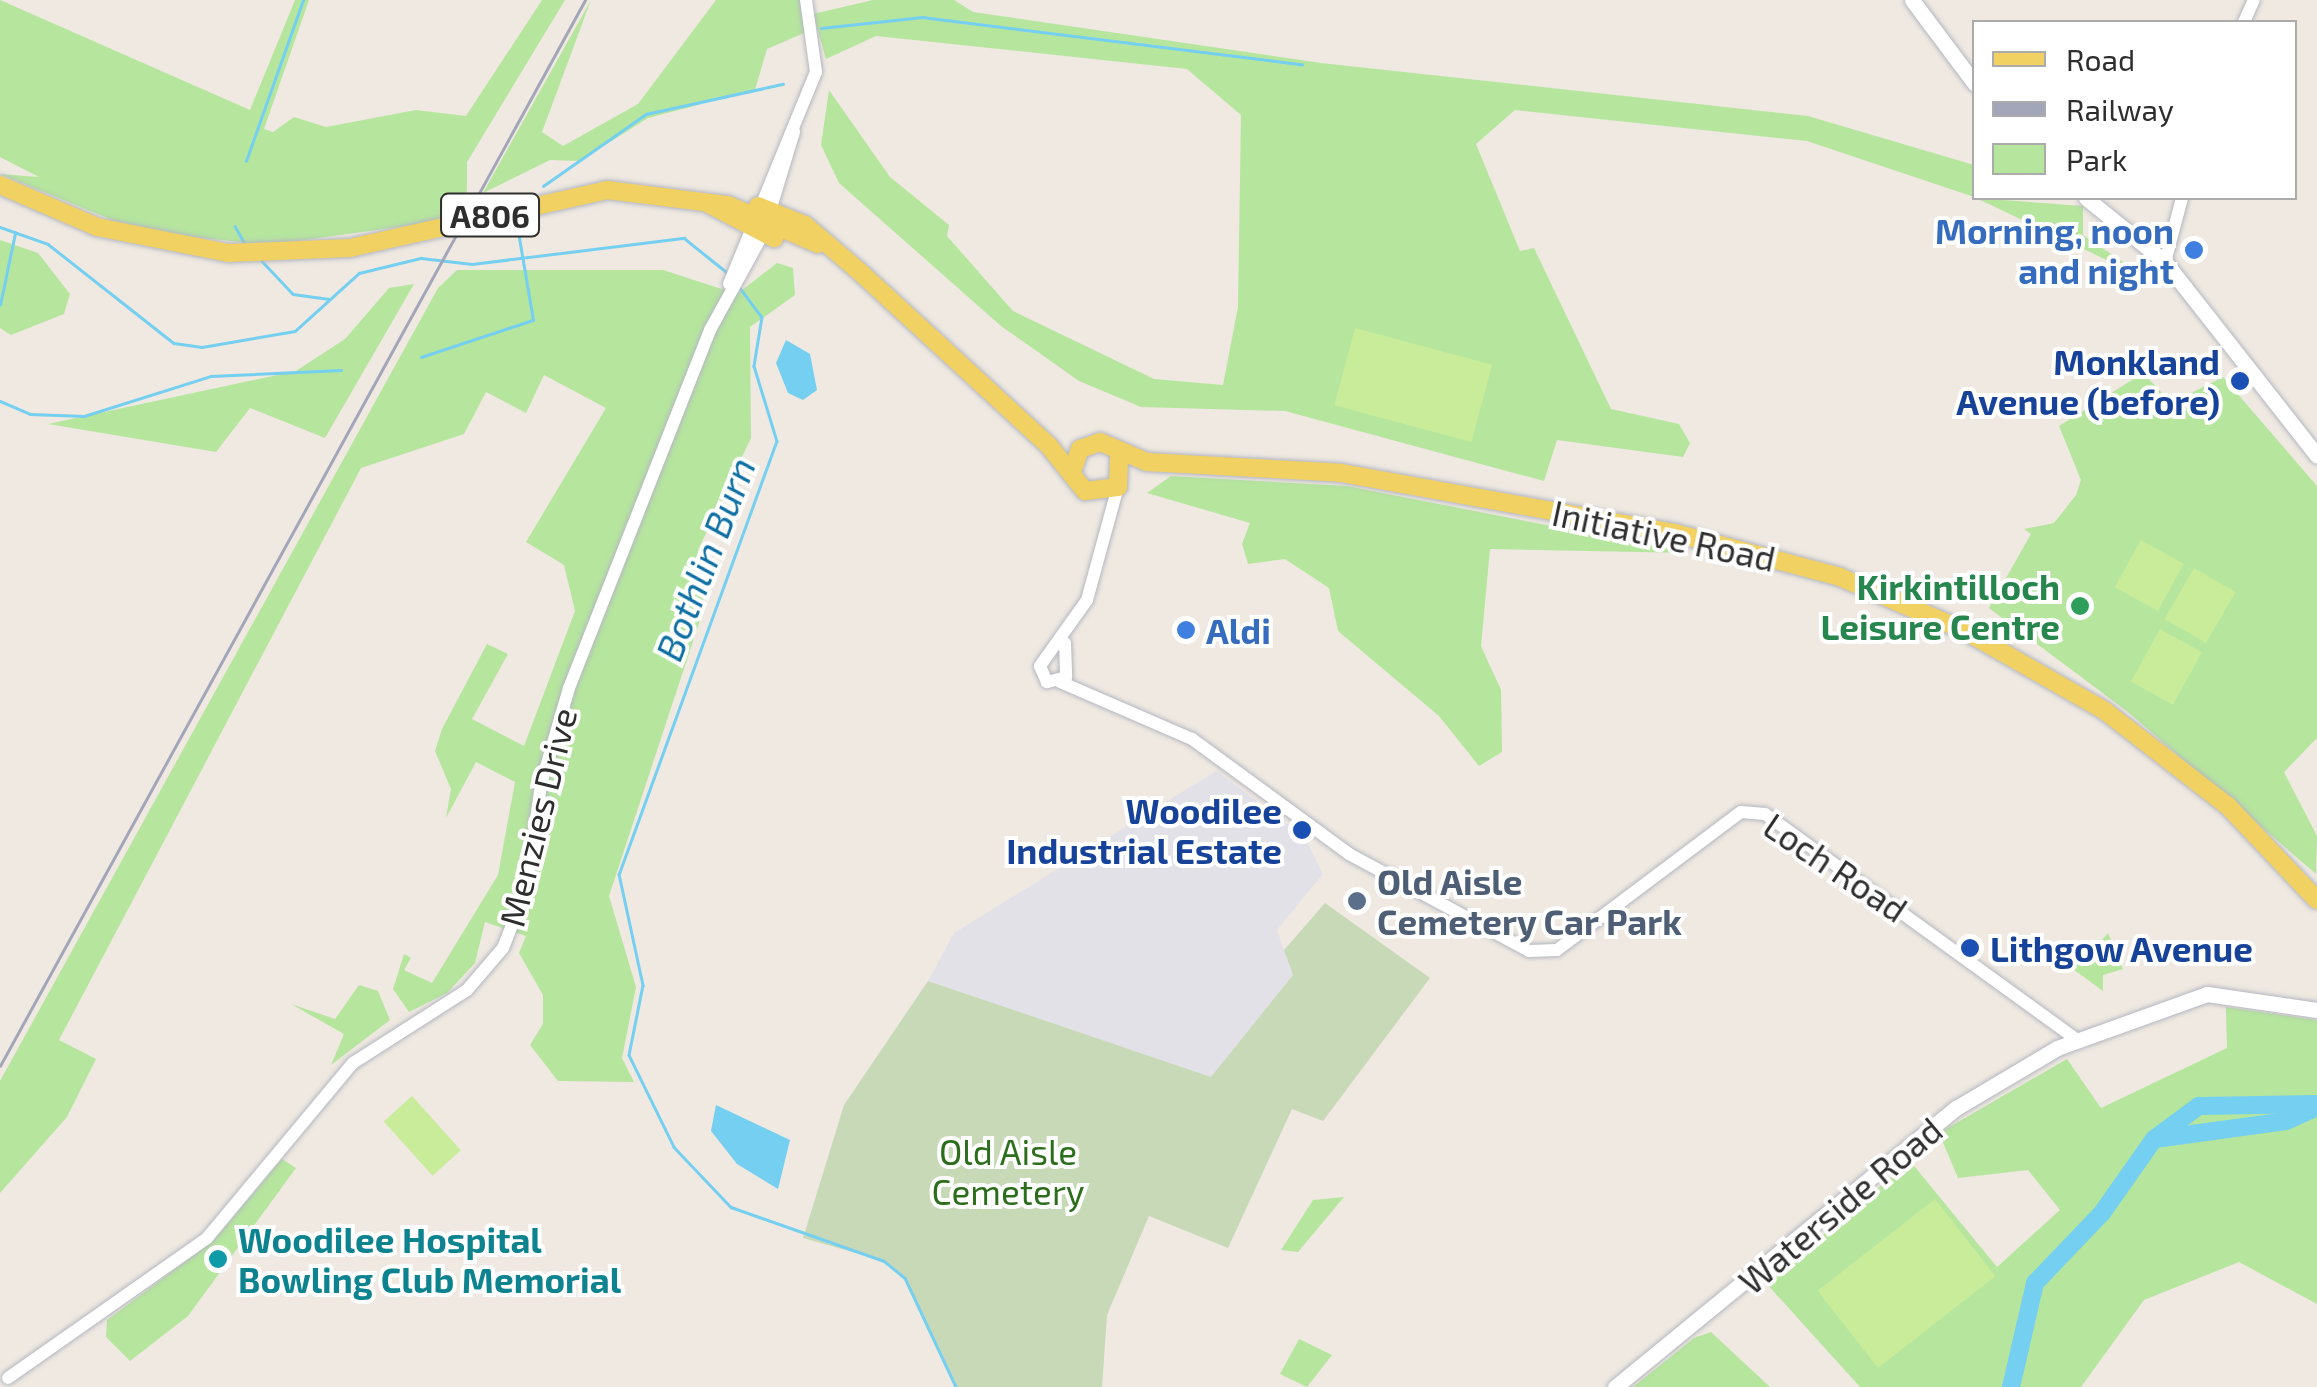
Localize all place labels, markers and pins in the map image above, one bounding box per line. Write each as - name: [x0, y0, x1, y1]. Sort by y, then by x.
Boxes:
- place label: Morning, noon and night: [1935, 209, 2174, 291]
- marker: Morning, noon and night: [2183, 239, 2205, 261]
- place label: Monkland Avenue (before): [1956, 340, 2220, 422]
- marker: Monkland Avenue (before): [2229, 370, 2251, 392]
- place label: Kirkintilloch Leisure Centre: [1820, 565, 2060, 647]
- marker: Kirkintilloch Leisure Centre: [2069, 595, 2091, 617]
- place label: Aldi: [1206, 609, 1271, 651]
- marker: Aldi: [1175, 619, 1197, 641]
- place label: Woodilee Industrial Estate: [1005, 789, 1282, 871]
- marker: Woodilee Industrial Estate: [1291, 819, 1313, 841]
- place label: Old Aisle Cemetery Car Park: [1377, 860, 1683, 942]
- marker: Old Aisle Cemetery Car Park: [1346, 890, 1368, 912]
- place label: Lithgow Avenue: [1990, 927, 2255, 969]
- marker: Lithgow Avenue: [1959, 937, 1981, 959]
- place label: Woodilee Hospital Bowling Club Memorial: [238, 1218, 621, 1300]
- marker: Woodilee Hospital Bowling Club Memorial: [207, 1248, 229, 1270]

